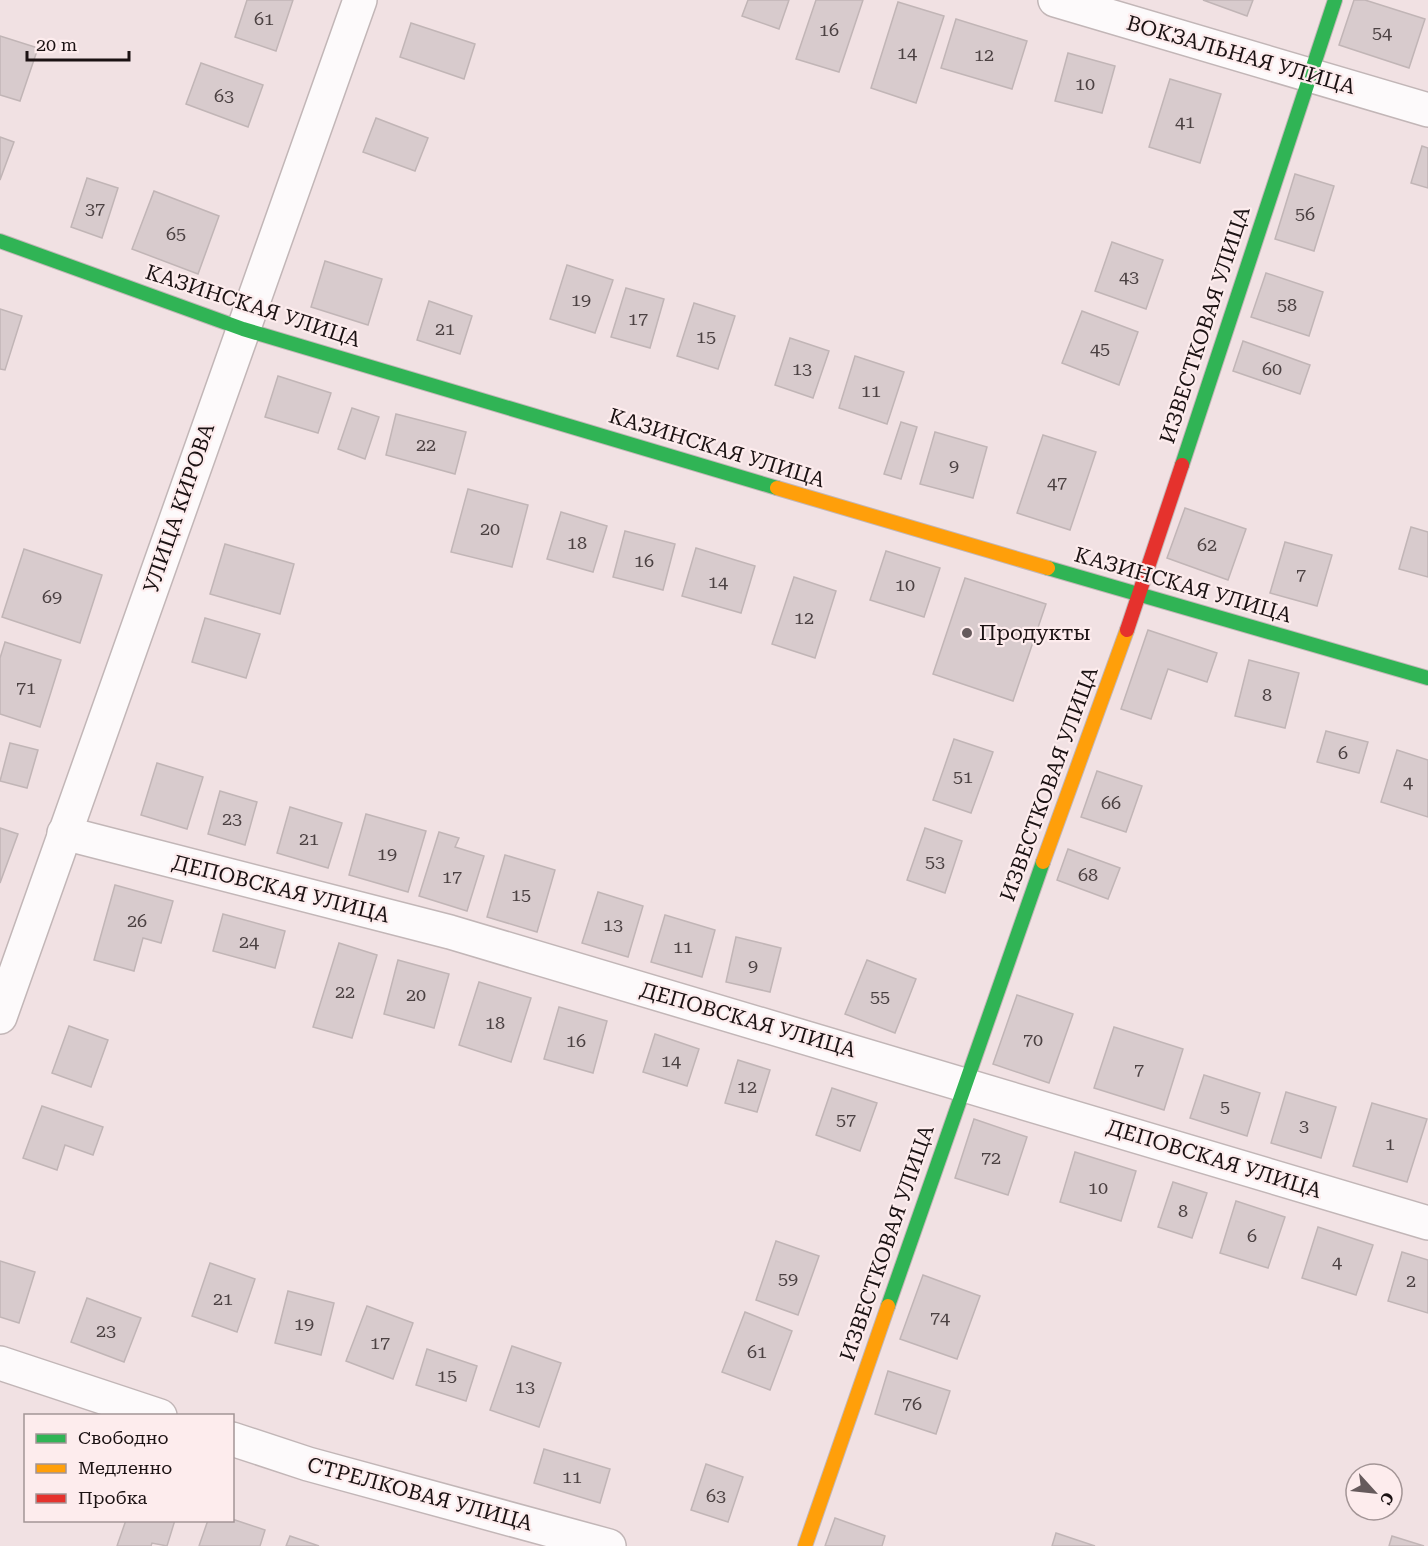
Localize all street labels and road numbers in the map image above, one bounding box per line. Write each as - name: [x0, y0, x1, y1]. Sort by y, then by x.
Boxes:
- street label: ВОКЗАЛЬНАЯ УЛИЦА: [1124, 11, 1358, 99]
- street label: ИЗВЕСТКОВАЯ УЛИЦА: [1155, 203, 1255, 447]
- street label: КАЗИНСКАЯ УЛИЦА: [142, 260, 364, 352]
- street label: КАЗИНСКАЯ УЛИЦА: [606, 404, 828, 492]
- street label: УЛИЦА КИРОВА: [139, 420, 219, 596]
- street label: КАЗИНСКАЯ УЛИЦА: [1072, 543, 1295, 628]
- street label: ИЗВЕСТКОВАЯ УЛИЦА: [995, 663, 1103, 905]
- street label: ДЕПОВСКАЯ УЛИЦА: [170, 850, 392, 928]
- street label: ДЕПОВСКАЯ УЛИЦА: [637, 978, 859, 1062]
- street label: ДЕПОВСКАЯ УЛИЦА: [1104, 1115, 1325, 1203]
- street label: ИЗВЕСТКОВАЯ УЛИЦА: [835, 1122, 939, 1364]
- street label: СТРЕЛКОВАЯ УЛИЦА: [305, 1452, 535, 1536]

